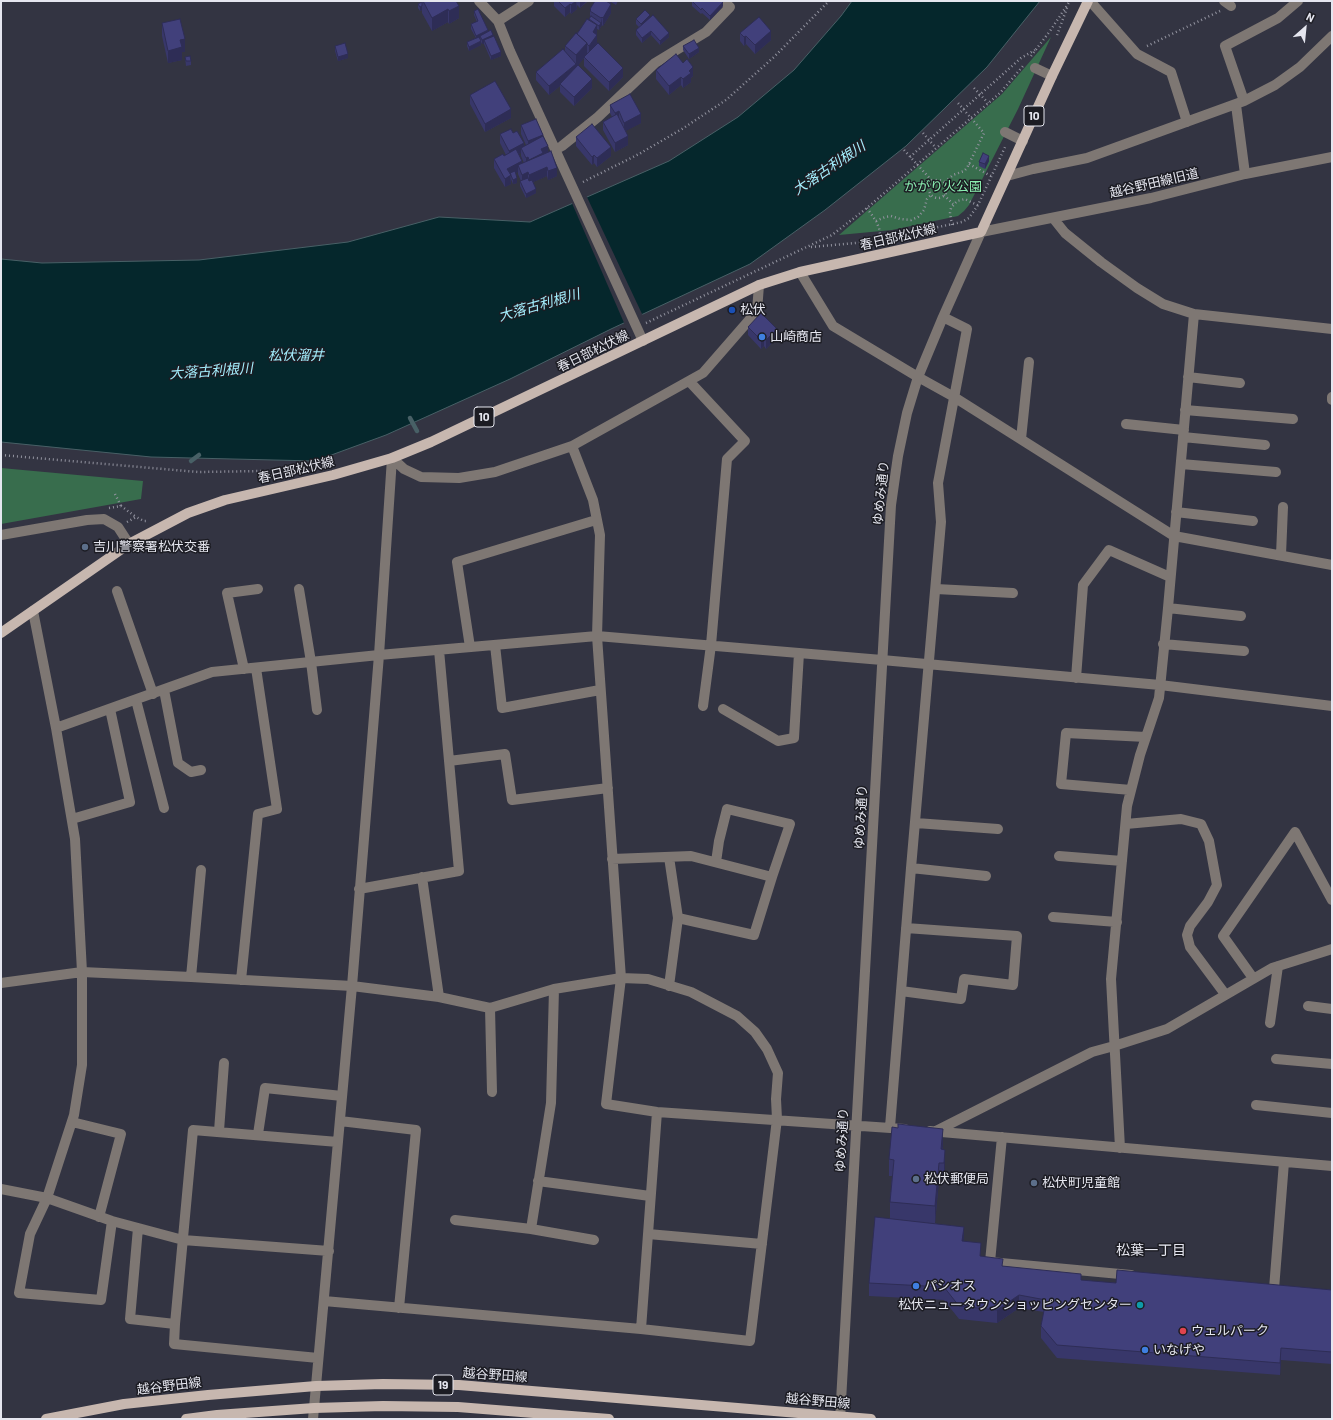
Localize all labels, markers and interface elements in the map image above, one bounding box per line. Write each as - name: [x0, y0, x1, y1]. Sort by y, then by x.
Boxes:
- north arrow: [1285, 8, 1325, 48]
- text: N: [1304, 9, 1317, 24]
- road number: 10: [1024, 106, 1044, 126]
- water label: 大落古利根川: [789, 138, 869, 198]
- street label: 越谷野田線旧道: [1108, 165, 1200, 201]
- park label: かがり火公園: [904, 179, 982, 195]
- street label: 春日部松伏線: [858, 221, 938, 253]
- water label: 大落古利根川: [496, 285, 582, 325]
- place label: 松伏: [740, 302, 766, 318]
- marker: 松伏: [727, 305, 737, 315]
- street label: 春日部松伏線: [555, 327, 631, 375]
- place label: 山崎商店: [770, 329, 822, 345]
- marker: 山崎商店: [757, 332, 767, 342]
- water label: 松伏溜井: [268, 347, 324, 363]
- water label: 大落古利根川: [169, 360, 253, 382]
- road number: 10: [474, 407, 494, 427]
- street label: 春日部松伏線: [256, 454, 336, 486]
- street label: ゆめみ通り: [870, 460, 892, 526]
- place label: 吉川警察署松伏交番: [93, 539, 210, 555]
- marker: 吉川警察署松伏交番: [80, 542, 90, 552]
- street label: ゆめみ通り: [852, 784, 870, 850]
- street label: ゆめみ通り: [833, 1107, 851, 1173]
- place label: 松伏郵便局: [924, 1171, 989, 1187]
- marker: 松伏郵便局: [911, 1174, 921, 1184]
- place label: 松伏町児童館: [1042, 1175, 1120, 1191]
- marker: 松伏町児童館: [1029, 1178, 1039, 1188]
- district label: 松葉一丁目: [1116, 1242, 1186, 1258]
- place label: パシオス: [924, 1278, 976, 1294]
- marker: パシオス: [911, 1281, 921, 1291]
- place label: 松伏ニュータウンショッピングセンター: [898, 1297, 1132, 1313]
- marker: 松伏ニュータウンショッピングセンター: [1135, 1300, 1145, 1310]
- place label: ウェルパーク: [1191, 1323, 1269, 1339]
- marker: ウェルパーク: [1178, 1326, 1188, 1336]
- place label: いなげや: [1153, 1342, 1205, 1358]
- marker: いなげや: [1140, 1345, 1150, 1355]
- street label: 越谷野田線: [462, 1365, 528, 1385]
- street label: 越谷野田線: [136, 1374, 202, 1398]
- road number: 19: [433, 1375, 453, 1395]
- street label: 越谷野田線: [785, 1390, 851, 1412]

